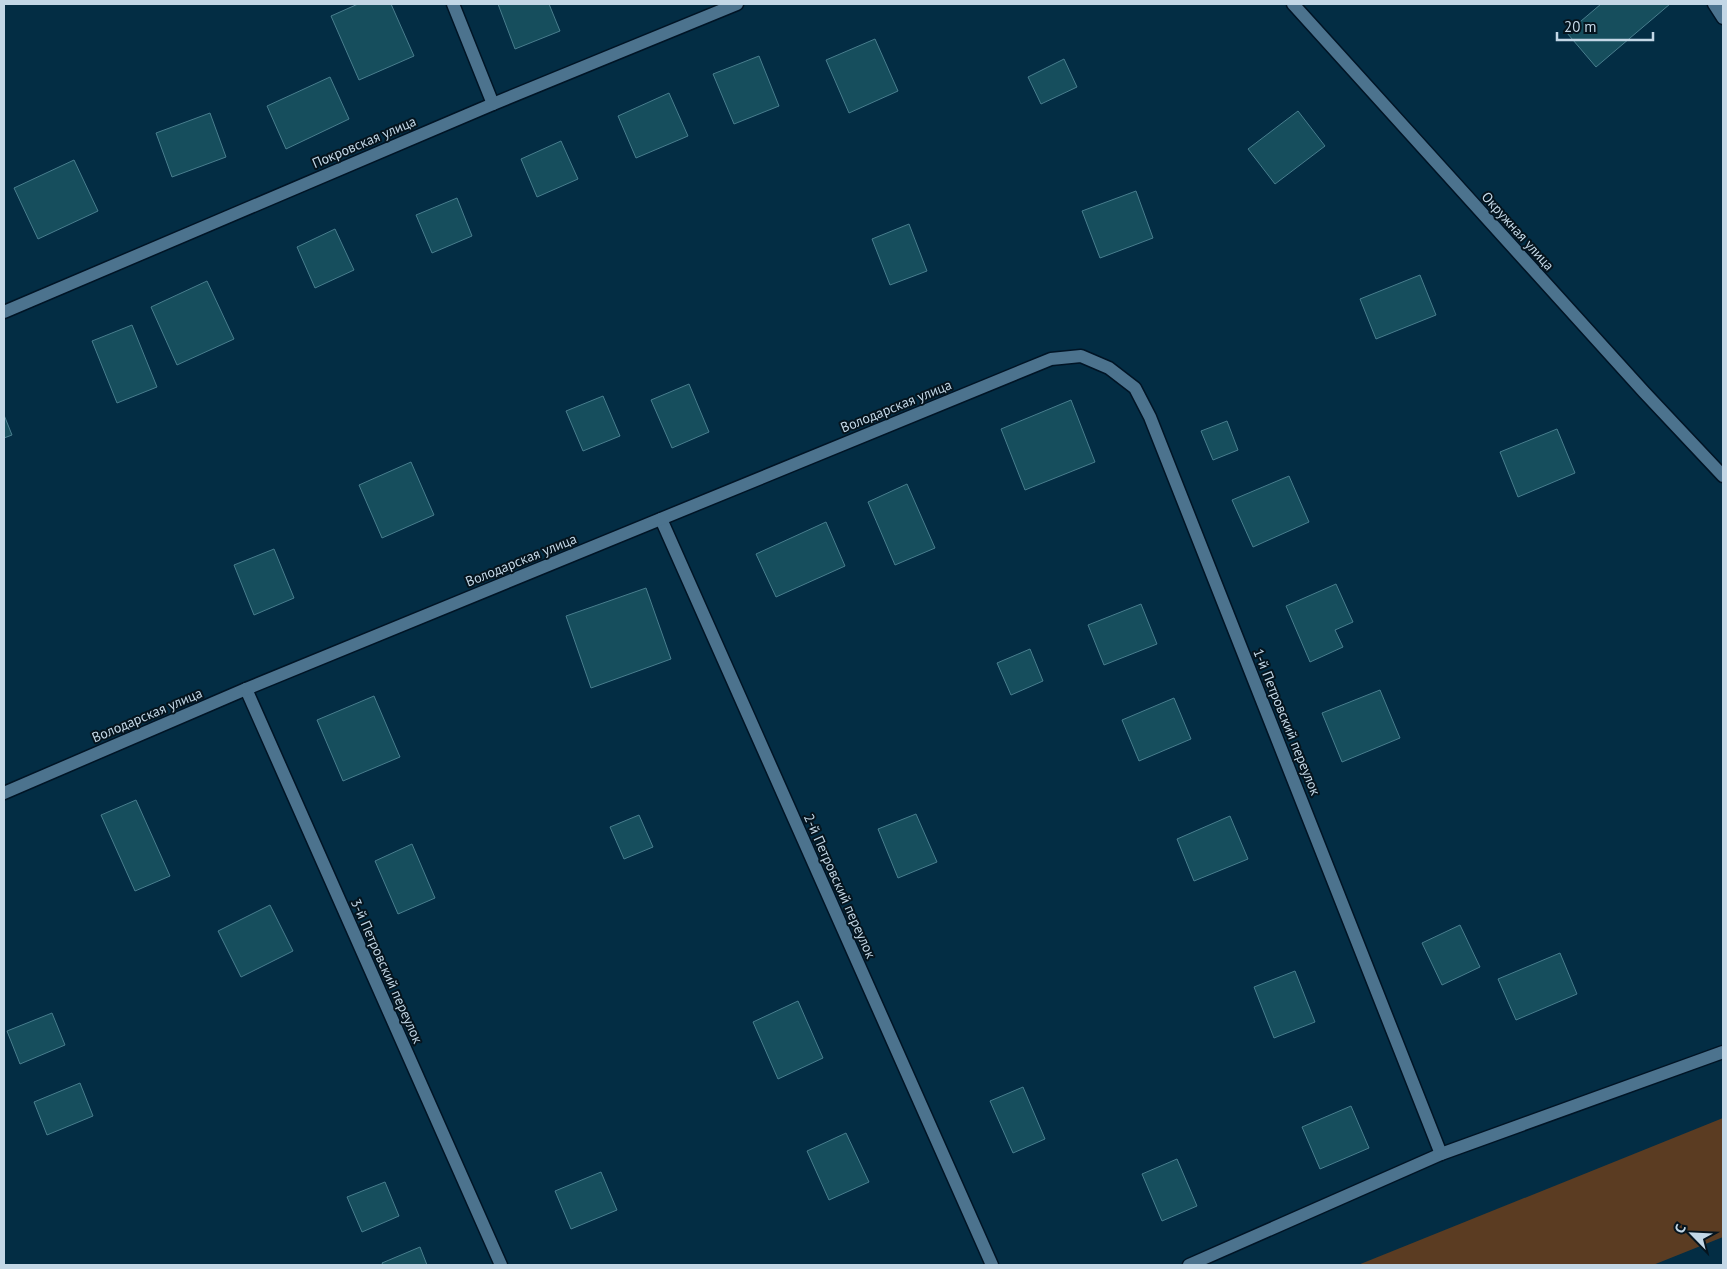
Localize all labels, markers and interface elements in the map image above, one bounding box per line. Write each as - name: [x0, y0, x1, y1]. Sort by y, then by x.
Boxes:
- scale bar: [1557, 10, 1653, 42]
- text: 20 m: [1564, 17, 1597, 36]
- street label: Покровская улица: [309, 112, 419, 172]
- street label: Окружная улица: [1478, 188, 1558, 274]
- street label: Володарская улица: [838, 376, 954, 436]
- street label: Володарская улица: [463, 530, 579, 590]
- street label: 1-й Петровский переулок: [1249, 646, 1325, 798]
- street label: Володарская улица: [89, 684, 205, 746]
- street label: 2-й Петровский переулок: [800, 811, 880, 961]
- street label: 3-й Петровский переулок: [347, 896, 427, 1046]
- north arrow: [1667, 1209, 1717, 1259]
- text: С: [1670, 1221, 1690, 1236]

